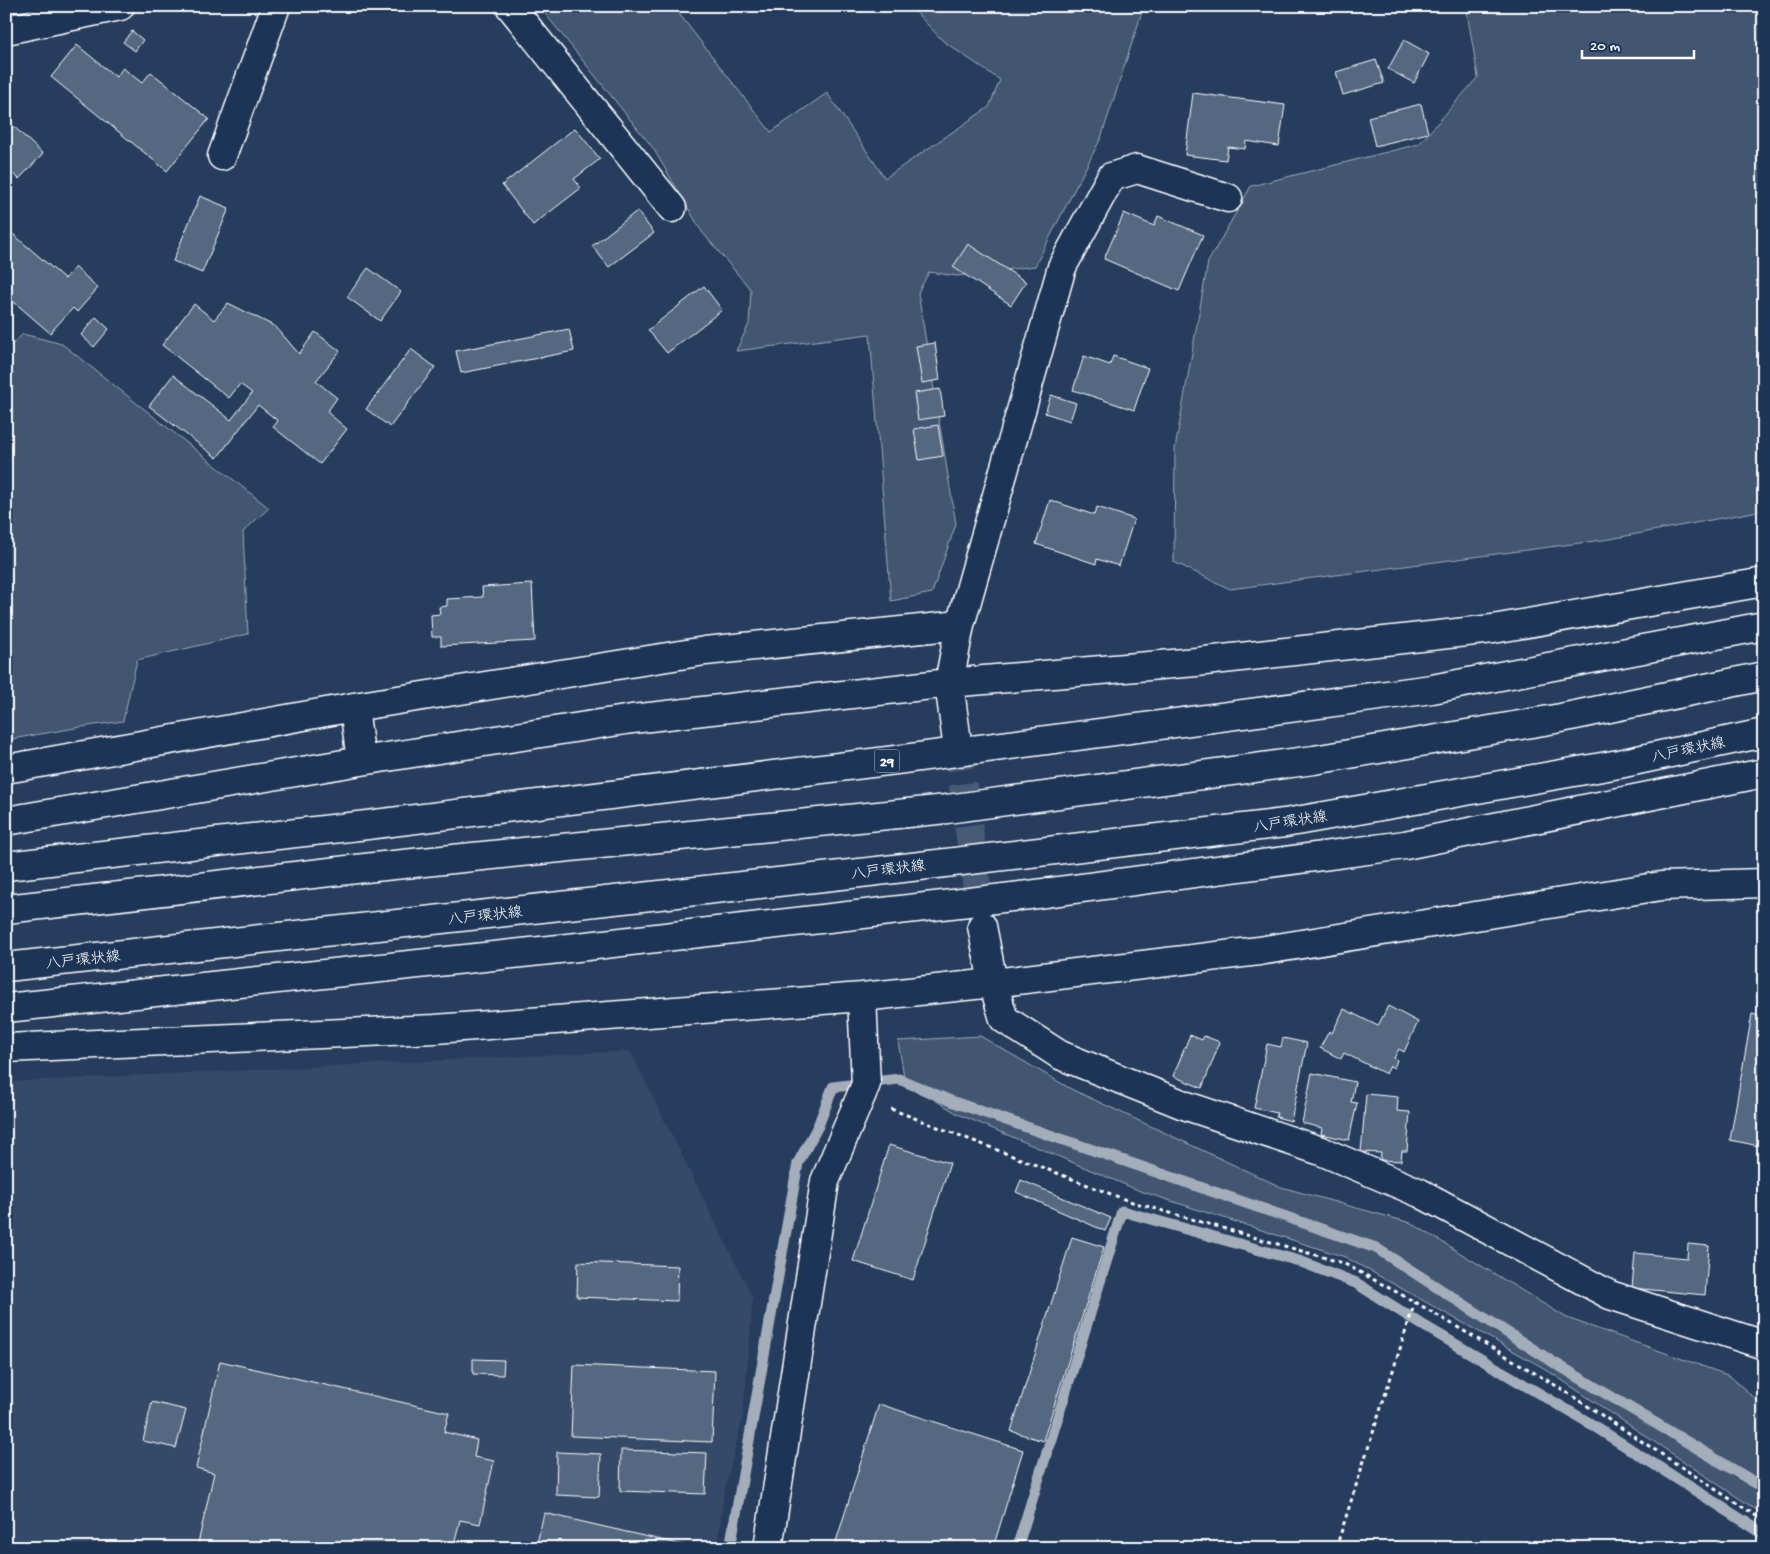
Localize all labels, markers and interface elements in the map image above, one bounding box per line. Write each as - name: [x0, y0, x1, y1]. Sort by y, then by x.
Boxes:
- scale bar: [1582, 28, 1695, 60]
- text: 20 m: [1590, 38, 1620, 56]
- street label: 八戸環状線: [1650, 733, 1727, 768]
- road number: 29: [874, 749, 900, 772]
- street label: 八戸環状線: [1252, 807, 1329, 838]
- street label: 八戸環状線: [850, 856, 927, 884]
- street label: 八戸環状線: [447, 903, 523, 930]
- street label: 八戸環状線: [45, 947, 121, 974]

